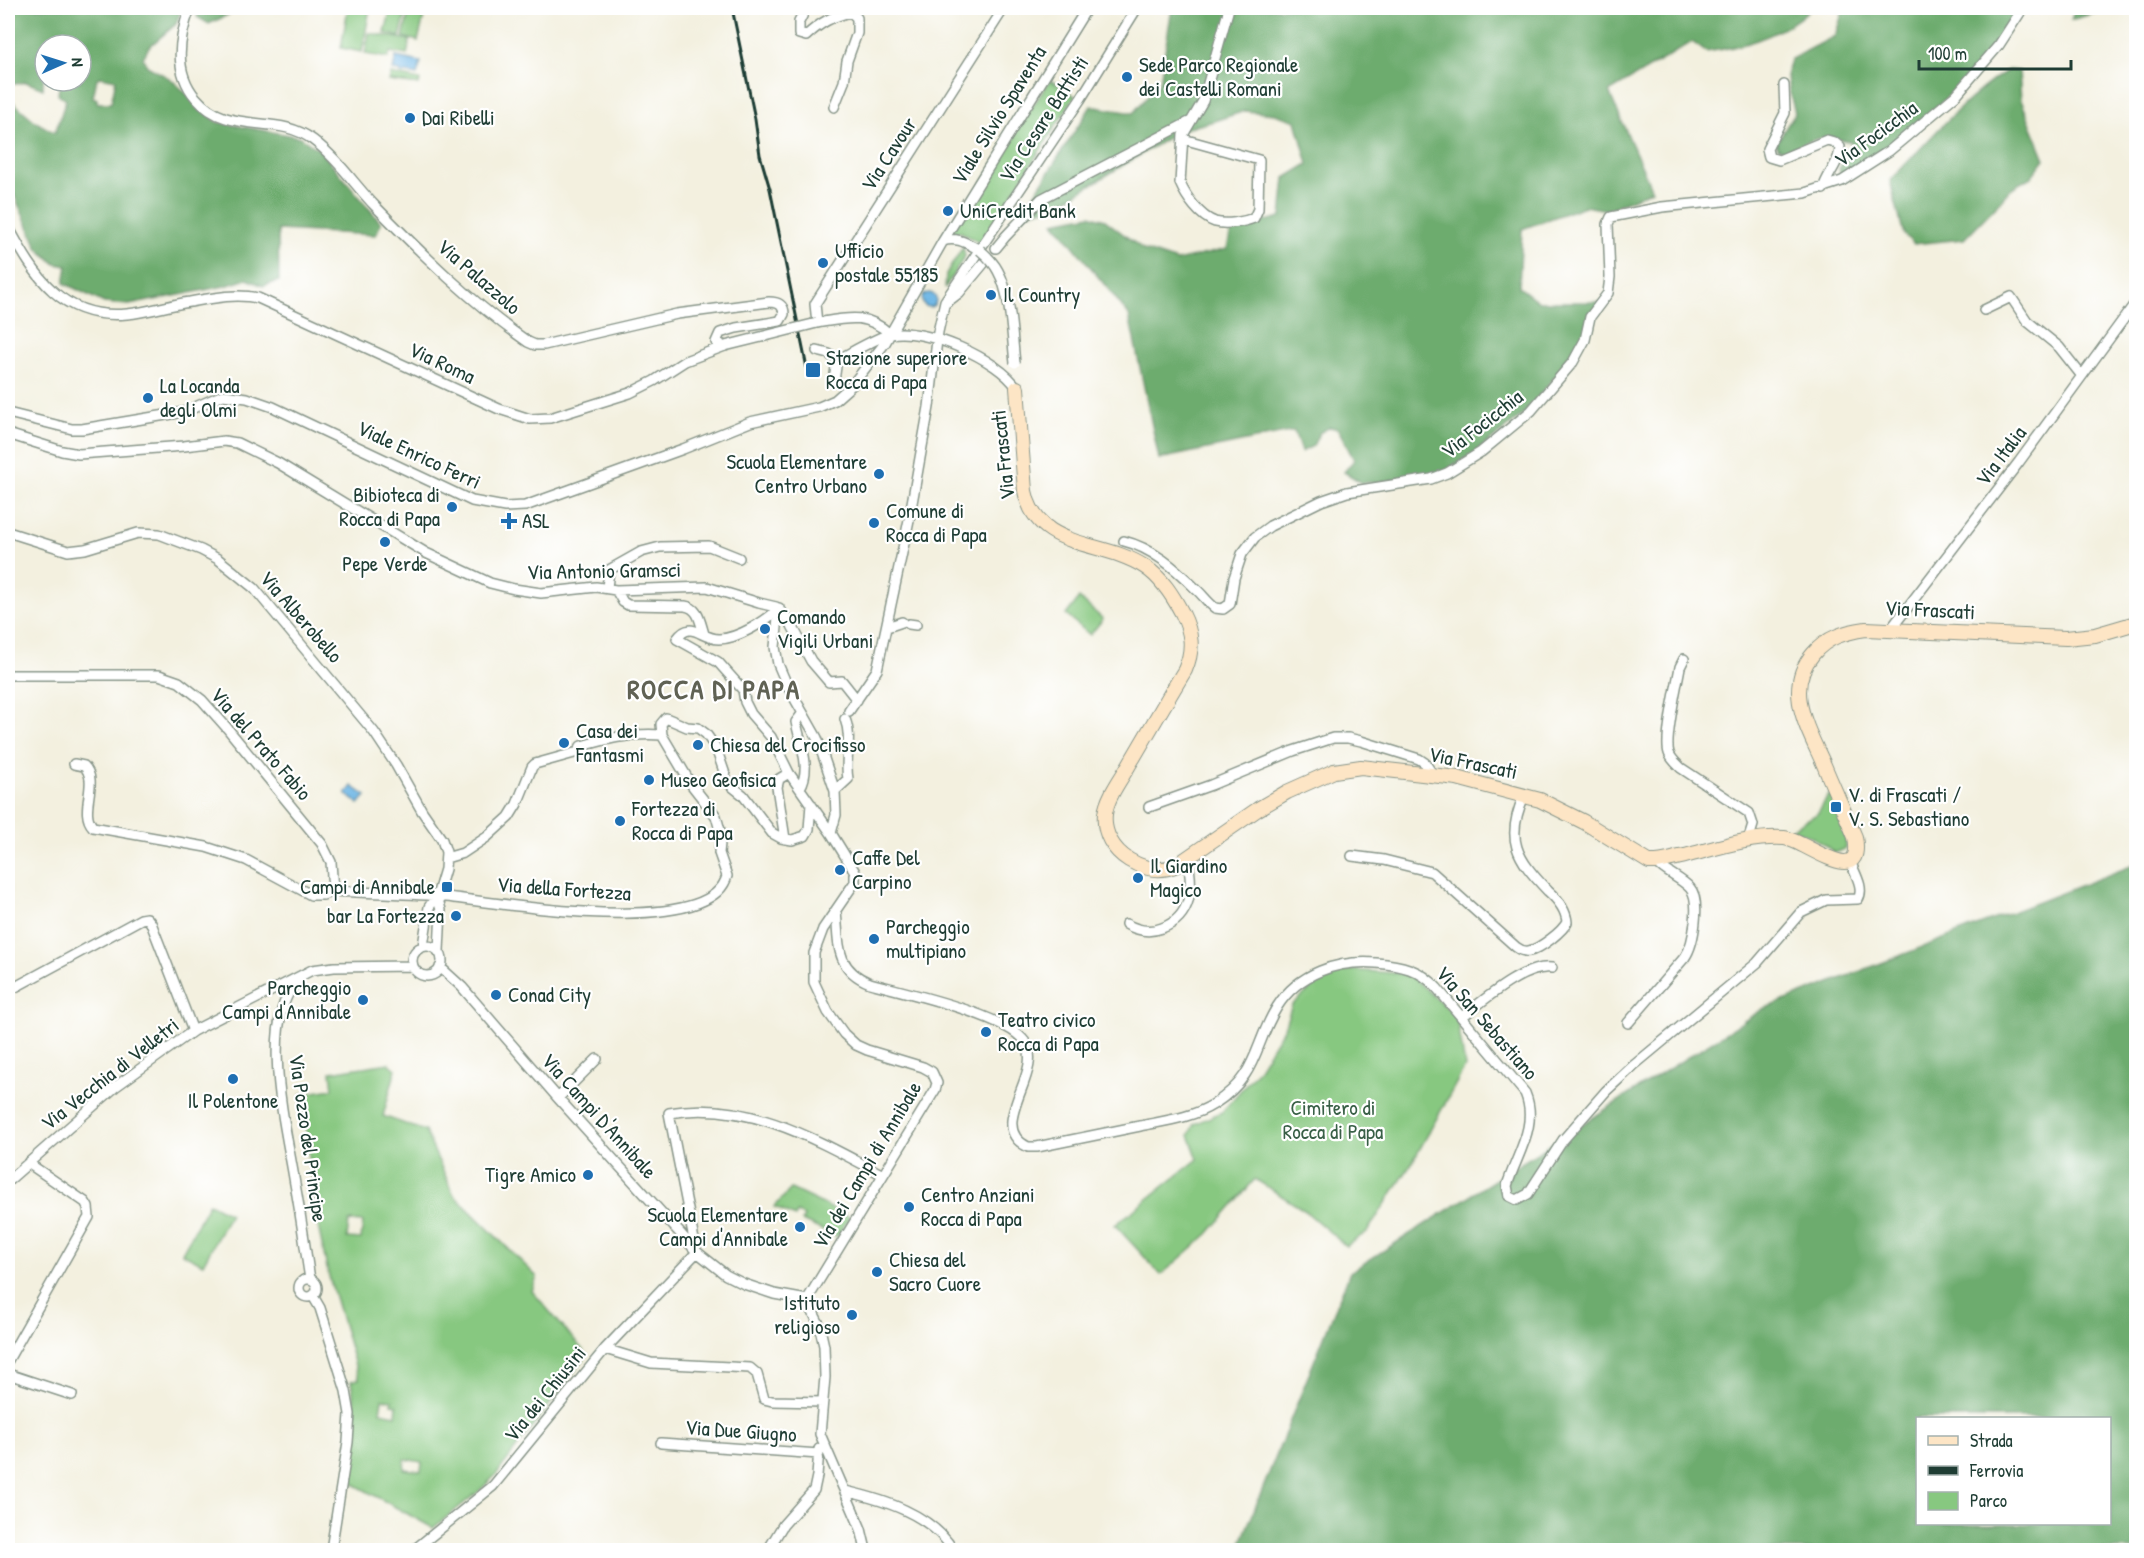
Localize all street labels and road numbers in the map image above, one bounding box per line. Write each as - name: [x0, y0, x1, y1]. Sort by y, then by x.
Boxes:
- street label: Viale Silvio Spaventa: [944, 40, 1053, 190]
- street label: Via Cesare Battisti: [992, 50, 1095, 187]
- street label: Via Focicchia: [1828, 93, 1923, 174]
- street label: Via Cavour: [854, 111, 923, 196]
- street label: Via Palazzolo: [431, 232, 527, 321]
- street label: Via Roma: [404, 335, 480, 390]
- street label: Via Focicchia: [1435, 382, 1529, 465]
- street label: Via Frascati: [983, 409, 1022, 501]
- street label: Viale Enrico Ferri: [353, 413, 486, 496]
- street label: Via Italia: [1968, 420, 2033, 492]
- street label: Via Antonio Gramsci: [527, 555, 681, 586]
- street label: Via Alberobello: [253, 564, 350, 669]
- street label: Via Frascati: [1884, 593, 1976, 626]
- street label: Via del Prato Fabio: [204, 681, 319, 807]
- street label: Via Frascati: [1426, 739, 1520, 786]
- street label: Via della Fortezza: [496, 869, 632, 908]
- street label: Via San Sebastiano: [1430, 959, 1545, 1086]
- street label: Via Vecchia di Velletri: [35, 1010, 185, 1137]
- street label: Via Campi D'Annibale: [535, 1046, 664, 1185]
- street label: Via Pozzo del Principe: [282, 1052, 335, 1224]
- street label: Via dei Campi di Annibale: [805, 1076, 928, 1254]
- street label: Via dei Chiusini: [497, 1339, 592, 1448]
- street label: Via Due Giugno: [684, 1412, 798, 1449]

